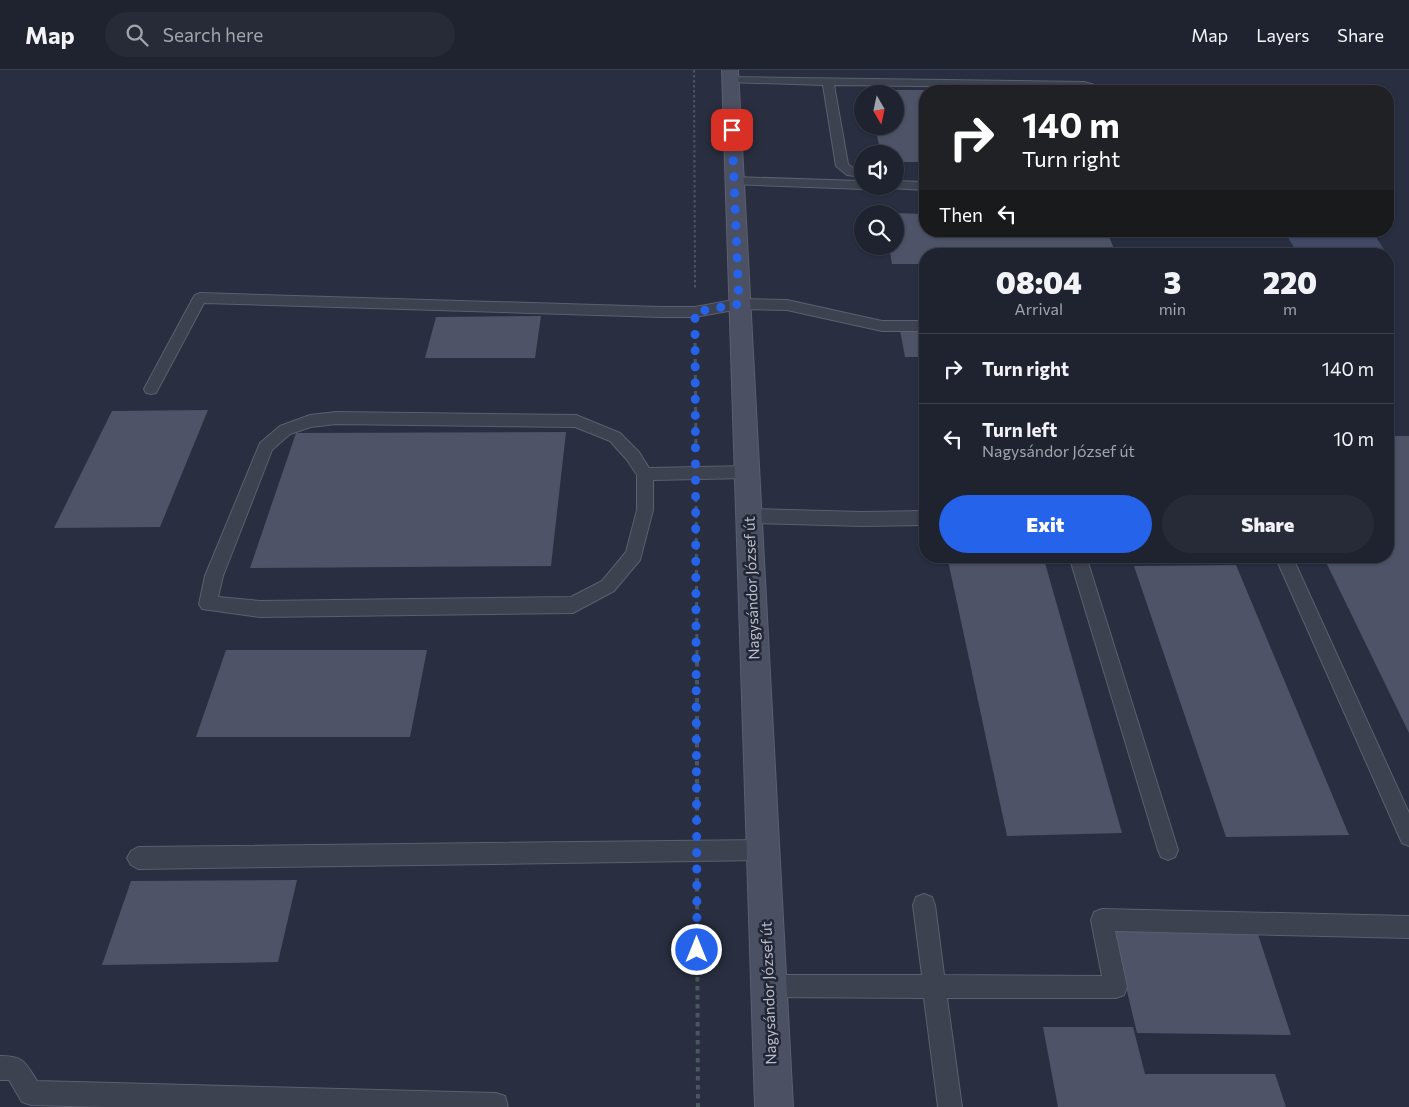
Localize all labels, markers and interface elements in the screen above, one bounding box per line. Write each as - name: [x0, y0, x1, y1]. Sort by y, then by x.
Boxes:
- search box: [105, 12, 455, 57]
- text: Map: [25, 20, 75, 49]
- icon: search: [123, 21, 151, 49]
- text: Search here: [163, 23, 263, 46]
- text: Map: [1191, 24, 1228, 46]
- text: Layers: [1256, 24, 1309, 46]
- text: Share: [1337, 24, 1384, 46]
- north arrow: [854, 85, 904, 135]
- map controls: [854, 85, 904, 255]
- text: 140 m: [1022, 102, 1120, 145]
- icon: right: [939, 105, 1004, 170]
- pin: [711, 109, 753, 151]
- icon: arrive: [718, 116, 746, 144]
- button: sound: [854, 145, 904, 195]
- text: Turn right: [1022, 145, 1120, 172]
- icon: left: [993, 200, 1021, 228]
- text: Then: [939, 203, 983, 226]
- button: search: [854, 205, 904, 255]
- text: 08:04: [996, 263, 1082, 300]
- text: 3: [1163, 263, 1181, 300]
- text: 220: [1263, 263, 1317, 300]
- text: Arrival: [1015, 299, 1063, 318]
- text: min: [1159, 299, 1186, 318]
- text: m: [1283, 299, 1297, 318]
- icon: right: [939, 355, 967, 383]
- text: Turn right: [982, 357, 1069, 380]
- text: 140 m: [1322, 357, 1374, 380]
- text: Turn left: [982, 418, 1057, 441]
- icon: left: [939, 425, 967, 453]
- text: 10 m: [1333, 427, 1374, 450]
- text: Nagysándor József út: [982, 441, 1135, 460]
- button: Exit: [939, 495, 1152, 553]
- button: Share: [1162, 495, 1374, 553]
- street label: Nagysándor József út: [740, 516, 762, 660]
- street label: Nagysándor József út: [757, 921, 779, 1065]
- position arrow: [670, 923, 722, 975]

